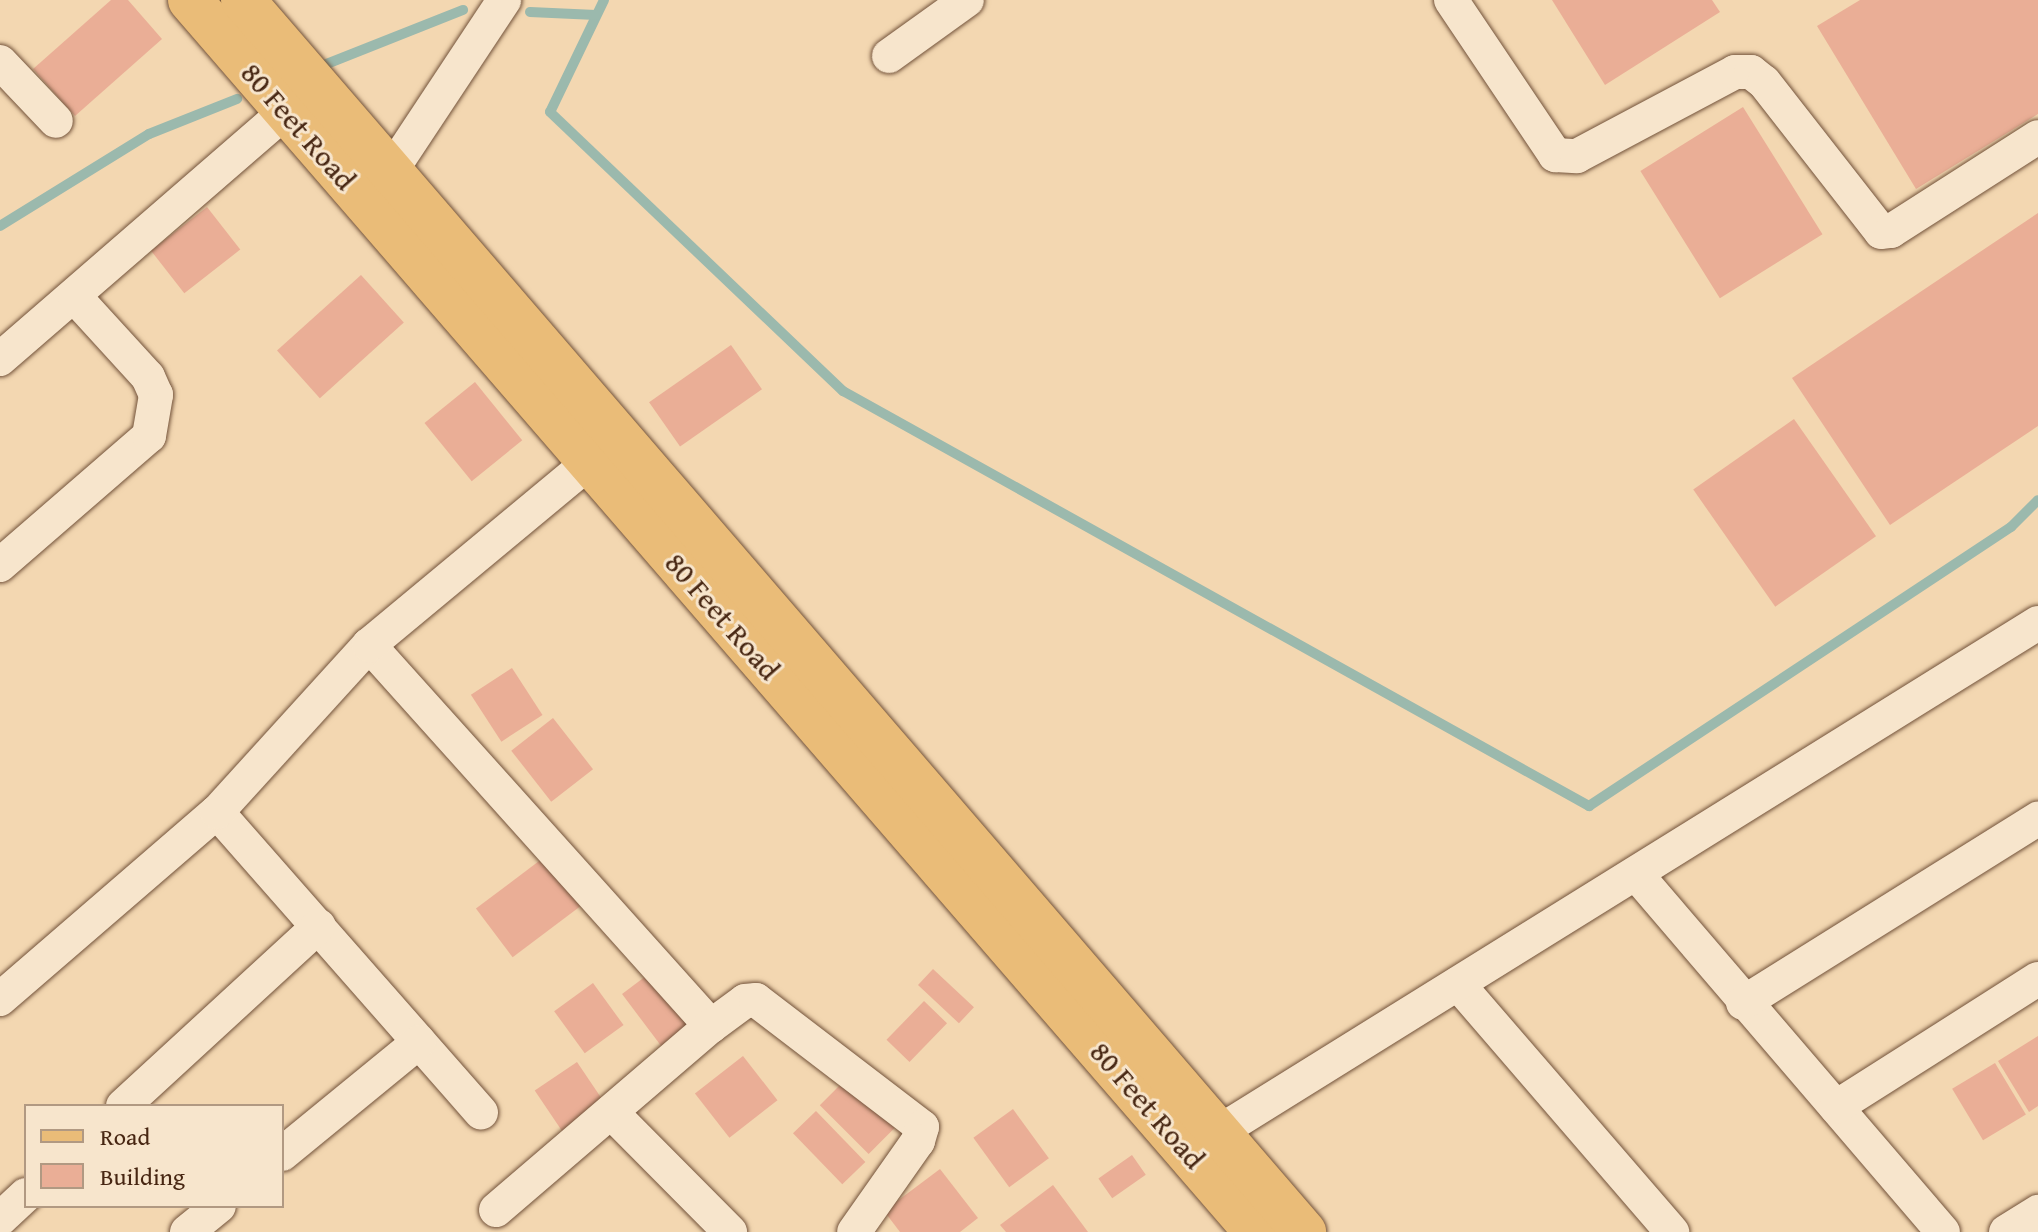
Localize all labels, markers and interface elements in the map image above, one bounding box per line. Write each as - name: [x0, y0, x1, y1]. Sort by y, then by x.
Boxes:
- street label: 80 Feet Road: [234, 55, 364, 197]
- street label: 80 Feet Road: [658, 545, 788, 687]
- street label: 80 Feet Road: [1083, 1034, 1213, 1176]
- legend: [24, 1104, 284, 1208]
- text: Road: [100, 1119, 150, 1154]
- text: Building: [100, 1159, 185, 1194]

